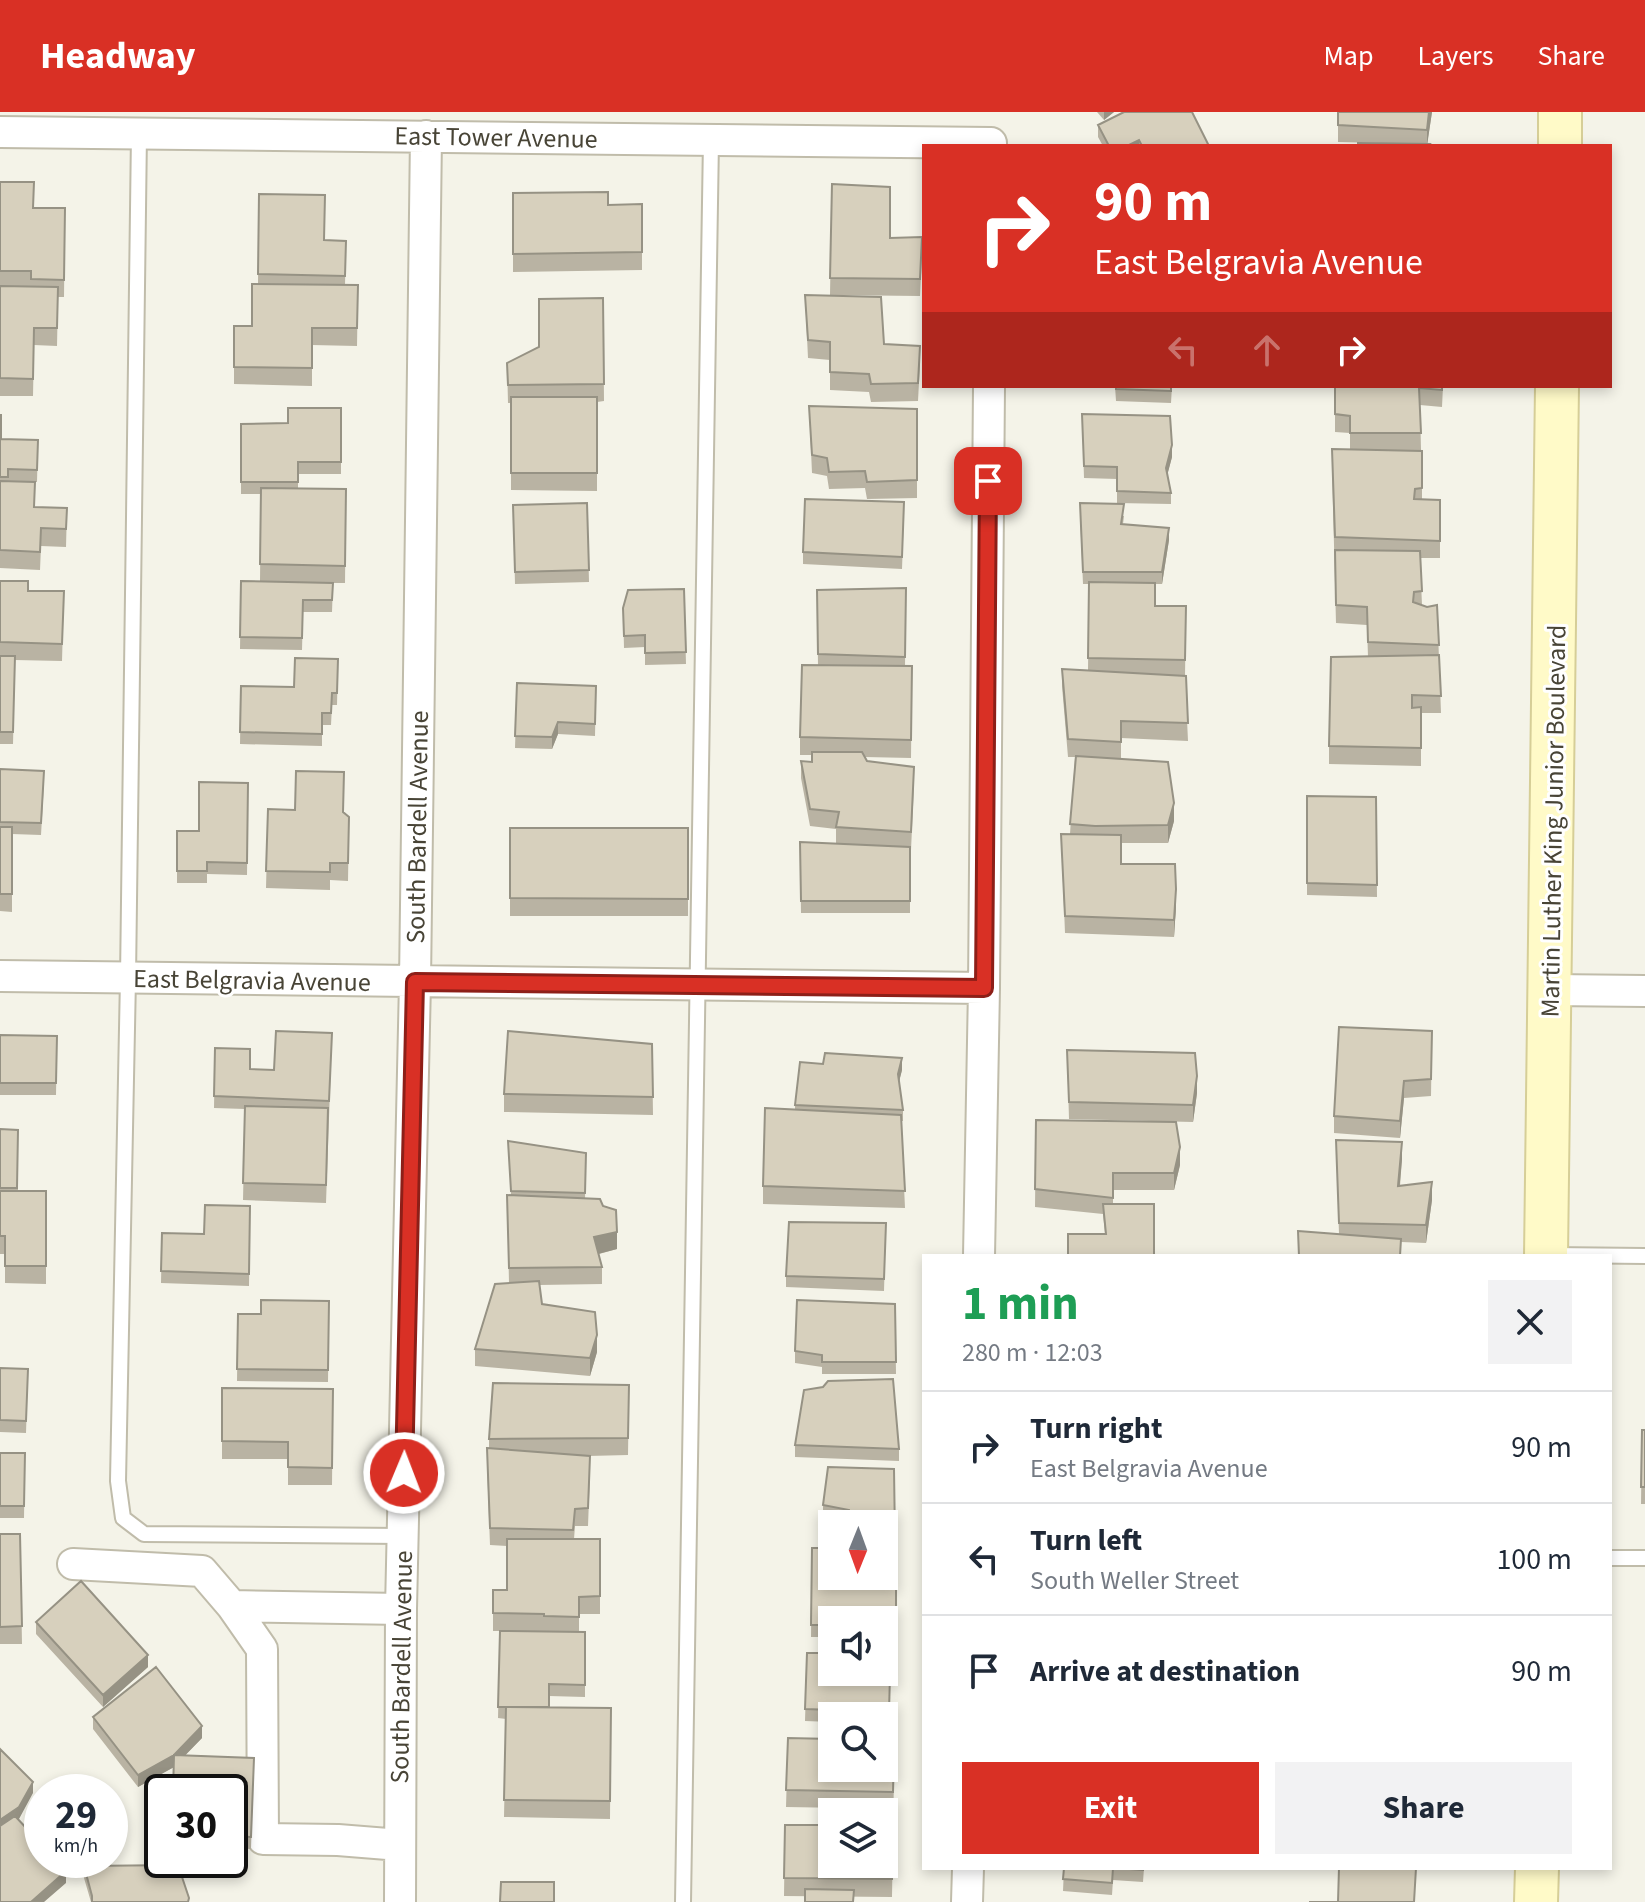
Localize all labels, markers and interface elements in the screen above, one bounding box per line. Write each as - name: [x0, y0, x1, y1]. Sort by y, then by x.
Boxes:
- text: Headway: [40, 29, 196, 83]
- text: Map: [1323, 36, 1373, 76]
- text: Layers: [1417, 36, 1493, 76]
- text: Share: [1537, 36, 1605, 76]
- street label: East Tower Avenue: [394, 117, 598, 158]
- text: 90 m: [1094, 163, 1212, 242]
- icon: right: [962, 176, 1066, 280]
- text: East Belgravia Avenue: [1094, 237, 1423, 288]
- icon: left: [1161, 328, 1205, 372]
- icon: ahead: [1245, 328, 1289, 372]
- icon: right: [1329, 328, 1373, 372]
- pin: [954, 447, 1022, 515]
- icon: arrive: [966, 459, 1010, 503]
- street label: Martin Luther King Junior Boulevard: [1532, 624, 1575, 1018]
- street label: South Bardell Avenue: [397, 710, 438, 944]
- street label: East Belgravia Avenue: [133, 960, 371, 1001]
- text: 1 min: [962, 1270, 1079, 1338]
- button: close: [1488, 1280, 1572, 1364]
- text: 280 m · 12:03: [962, 1334, 1103, 1371]
- text: Turn right: [1030, 1407, 1162, 1450]
- icon: right: [962, 1425, 1006, 1469]
- text: 90 m: [1511, 1426, 1572, 1469]
- position arrow: [362, 1431, 446, 1515]
- text: East Belgravia Avenue: [1030, 1450, 1268, 1487]
- north arrow: [818, 1510, 898, 1590]
- map controls: [818, 1510, 898, 1878]
- text: Turn left: [1030, 1519, 1142, 1562]
- icon: left: [962, 1537, 1006, 1581]
- text: 100 m: [1496, 1538, 1572, 1581]
- street label: South Bardell Avenue: [381, 1550, 422, 1784]
- text: South Weller Street: [1030, 1562, 1239, 1599]
- button: sound: [818, 1606, 898, 1686]
- icon: arrive: [962, 1649, 1006, 1693]
- text: Arrive at destination: [1030, 1650, 1300, 1693]
- text: 90 m: [1511, 1650, 1572, 1693]
- button: search: [818, 1702, 898, 1782]
- button: Exit: [962, 1762, 1259, 1854]
- button: Share: [1275, 1762, 1572, 1854]
- speed limit sign: 30: [144, 1774, 248, 1878]
- text: 29: [55, 1787, 97, 1844]
- button: layers: [818, 1798, 898, 1878]
- text: km/h: [54, 1832, 98, 1860]

